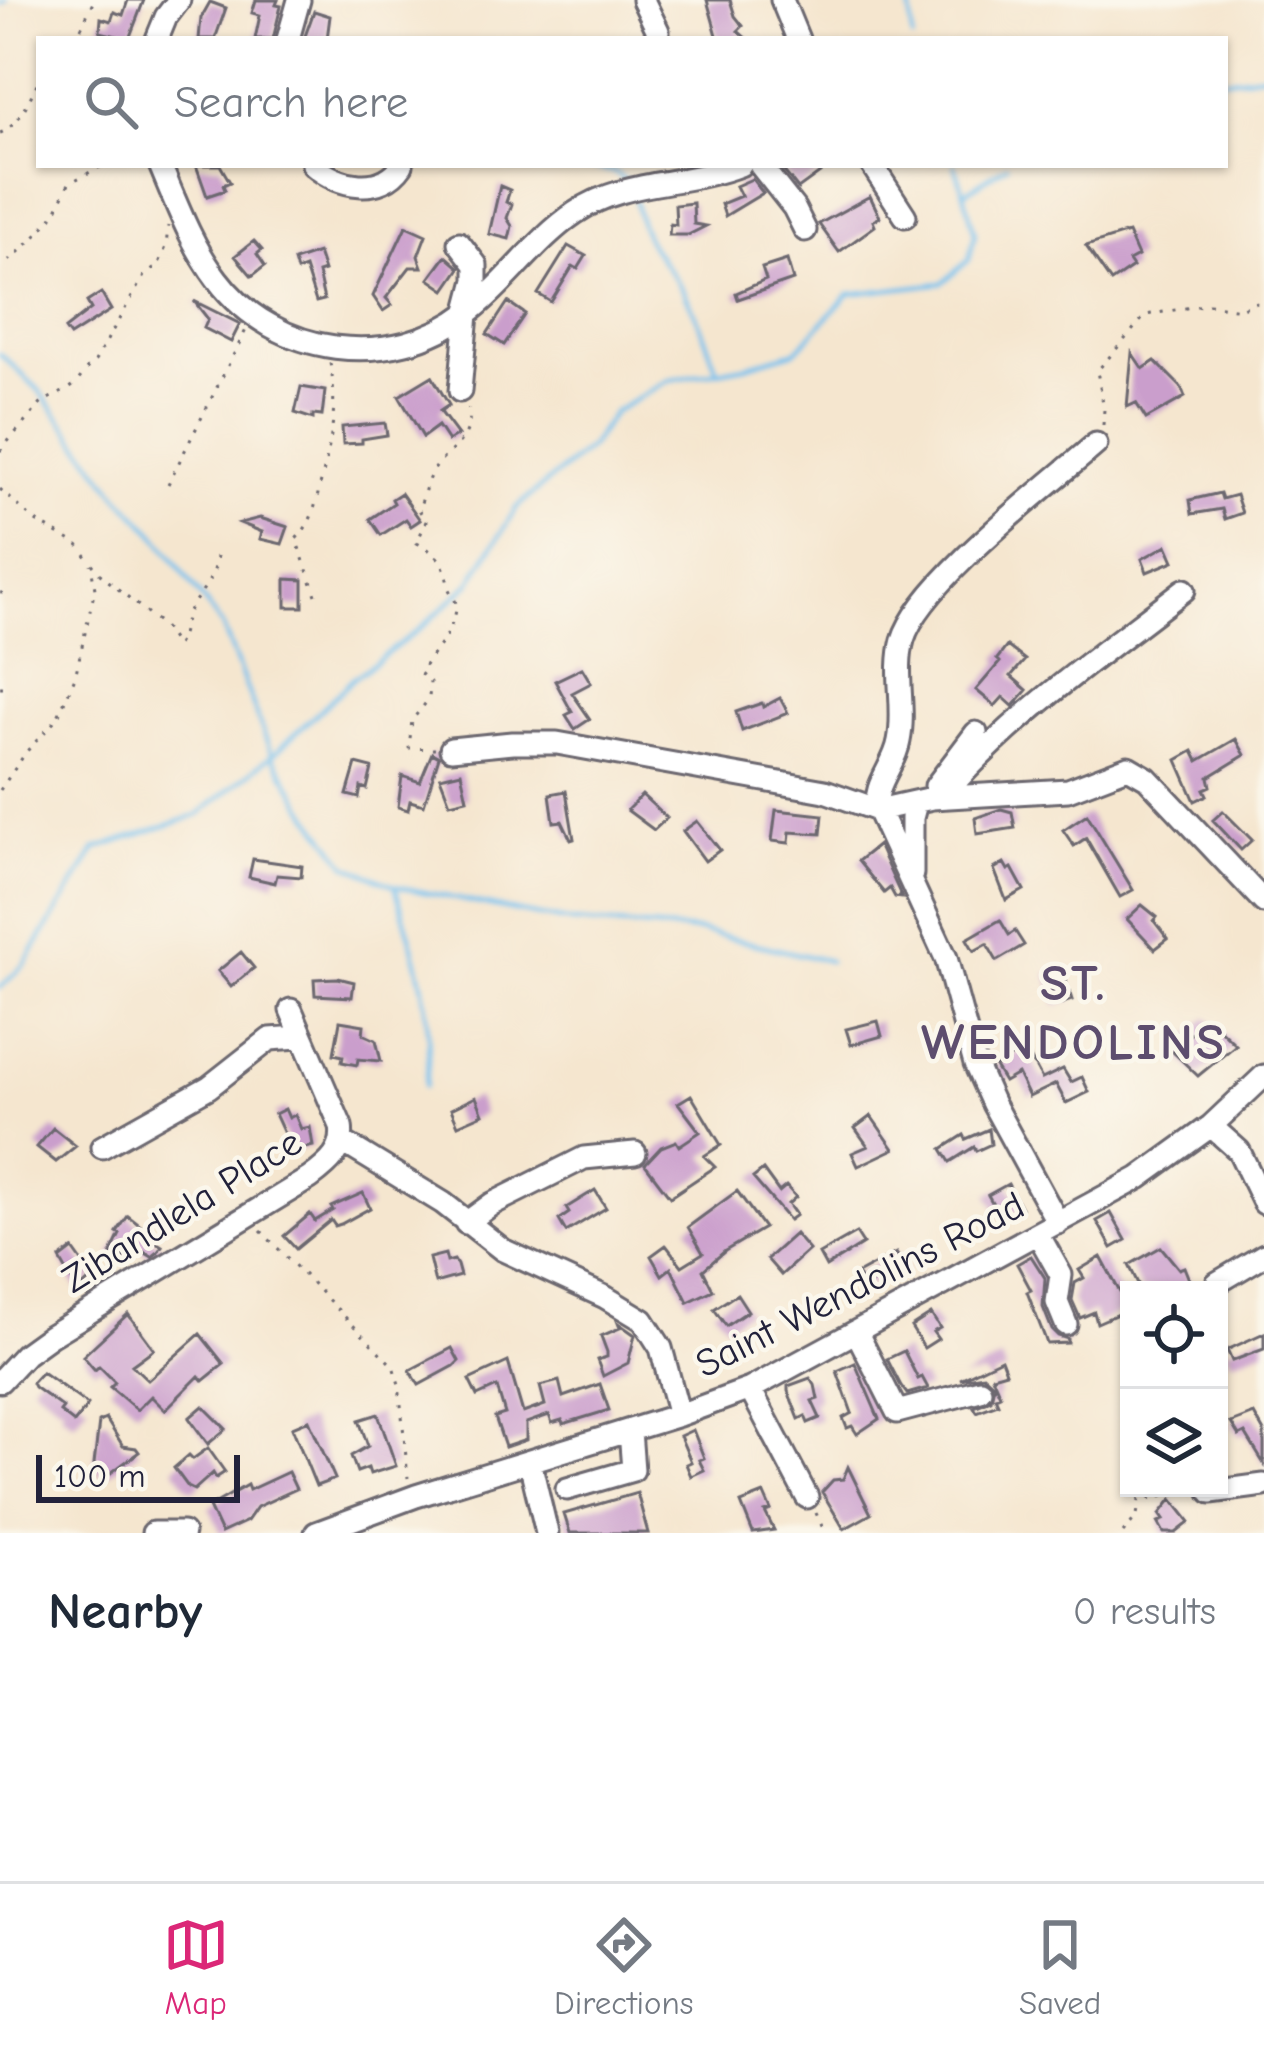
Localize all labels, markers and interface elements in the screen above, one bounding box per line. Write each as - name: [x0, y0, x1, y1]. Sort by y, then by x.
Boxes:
- search box: [36, 36, 1228, 168]
- icon: search: [78, 69, 144, 135]
- text: Search here: [174, 76, 408, 128]
- district label: ST. WENDOLINS: [921, 954, 1227, 1072]
- street label: Zibandlela Place: [54, 1119, 310, 1303]
- street label: Saint Wendolins Road: [688, 1183, 1032, 1387]
- map controls: [1120, 1281, 1228, 1497]
- button: locate: [1120, 1281, 1228, 1389]
- button: layers: [1120, 1389, 1228, 1497]
- scale bar: [36, 1449, 240, 1502]
- text: 100 m: [54, 1457, 146, 1495]
- text: Nearby: [48, 1582, 202, 1641]
- text: 0 results: [1073, 1589, 1216, 1634]
- tab: Map: [163, 1912, 229, 2022]
- tab: Directions: [554, 1912, 694, 2022]
- tab: Saved: [1019, 1912, 1101, 2022]

